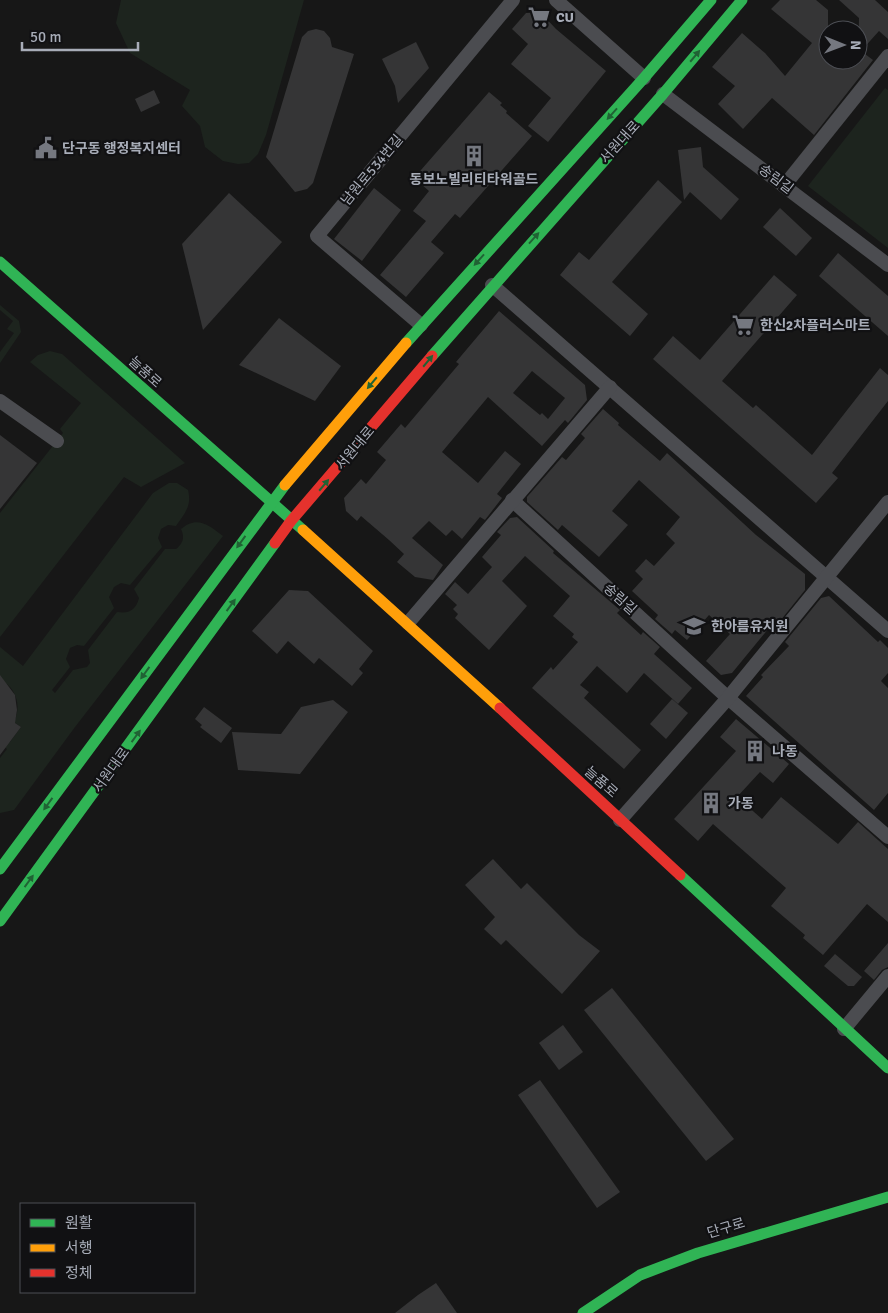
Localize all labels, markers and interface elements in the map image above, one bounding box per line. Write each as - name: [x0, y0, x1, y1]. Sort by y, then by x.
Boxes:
- supermarket icon: CU: [526, 4, 552, 30]
- place label: CU: [556, 9, 574, 26]
- scale bar: [22, 20, 139, 52]
- north arrow: [818, 20, 868, 70]
- text: 50 m: [30, 28, 61, 46]
- text: N: [847, 40, 864, 50]
- one-way arrow: [689, 50, 700, 63]
- one-way arrow: [606, 107, 618, 119]
- street label: 서원대로: [596, 117, 644, 167]
- street label: 남원로534번길: [337, 131, 407, 209]
- public building icon: 단구동 행정복지센터: [33, 135, 59, 161]
- place label: 단구동 행정복지센터: [62, 140, 181, 157]
- building icon: 동보노빌리티타워골드: [461, 143, 487, 169]
- street label: 송림길: [755, 161, 797, 197]
- place label: 동보노빌리티타워골드: [410, 171, 539, 188]
- one-way arrow: [528, 232, 540, 244]
- one-way arrow: [474, 254, 485, 267]
- supermarket icon: 한신2차플러스마트: [730, 312, 756, 338]
- place label: 한신2차플러스마트: [760, 317, 871, 334]
- street label: 늘품로: [125, 353, 165, 391]
- one-way arrow: [422, 355, 434, 367]
- one-way arrow: [367, 376, 378, 389]
- street label: 서원대로: [332, 423, 378, 473]
- one-way arrow: [318, 479, 329, 492]
- one-way arrow: [237, 536, 247, 549]
- street label: 송림길: [600, 580, 640, 618]
- one-way arrow: [226, 598, 236, 612]
- school or university icon: 한아름유치원: [681, 613, 707, 639]
- place label: 한아름유치원: [711, 618, 788, 635]
- one-way arrow: [140, 666, 150, 680]
- one-way arrow: [131, 730, 141, 743]
- building icon: 나동: [742, 738, 768, 764]
- place label: 나동: [772, 743, 798, 760]
- street label: 서원대로: [89, 744, 133, 796]
- street label: 늘품로: [581, 763, 621, 801]
- building icon: 가동: [698, 790, 724, 816]
- place label: 가동: [728, 795, 754, 812]
- one-way arrow: [43, 797, 53, 811]
- one-way arrow: [24, 874, 34, 888]
- legend: [20, 1203, 195, 1293]
- text: 원활: [65, 1214, 93, 1232]
- street label: 단구로: [705, 1214, 747, 1242]
- text: 서행: [65, 1239, 93, 1257]
- text: 정체: [65, 1264, 93, 1282]

